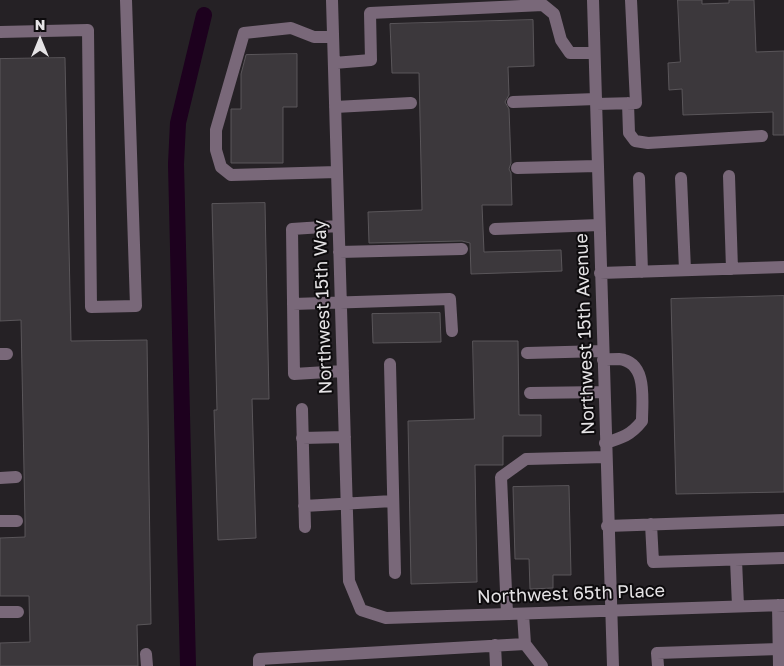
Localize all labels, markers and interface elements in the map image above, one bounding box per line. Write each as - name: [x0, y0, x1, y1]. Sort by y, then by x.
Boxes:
- north arrow: [15, 15, 65, 65]
- text: N: [35, 16, 45, 33]
- street label: Northwest 15th Way: [309, 219, 337, 395]
- street label: Northwest 15th Avenue: [571, 233, 599, 435]
- street label: Northwest 65th Place: [477, 580, 665, 608]

